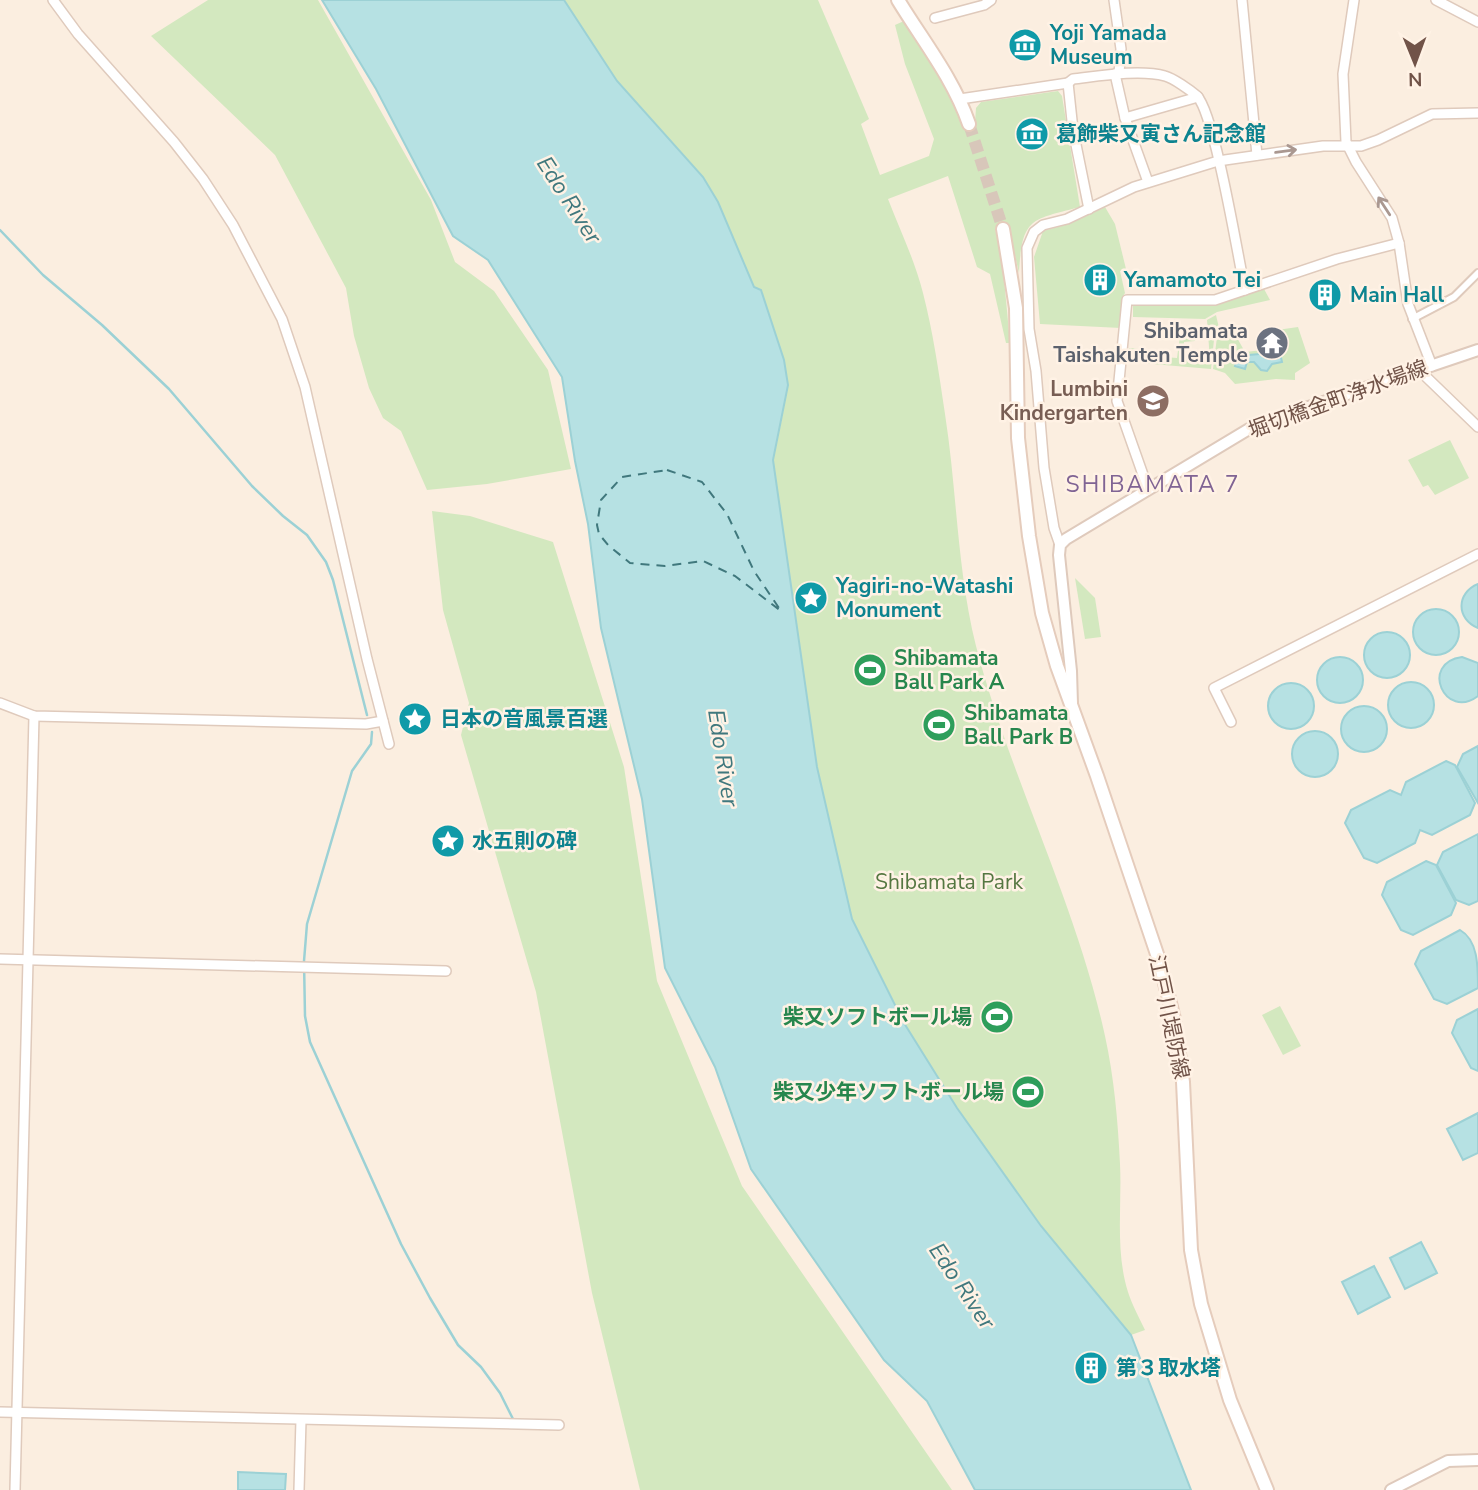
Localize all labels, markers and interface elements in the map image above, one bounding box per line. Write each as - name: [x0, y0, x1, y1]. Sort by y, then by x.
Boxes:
- place label: Yoji Yamada Museum: [1049, 19, 1167, 71]
- museum icon: Yoji Yamada Museum: [1006, 26, 1044, 64]
- north arrow: [1380, 28, 1450, 98]
- text: N: [1408, 66, 1423, 92]
- museum icon: 葛飾柴又寅さん記念館: [1013, 115, 1051, 153]
- place label: 葛飾柴又寅さん記念館: [1056, 120, 1266, 148]
- one-way arrow: [1274, 144, 1297, 157]
- water label: Edo River: [529, 150, 609, 250]
- one-way arrow: [1377, 197, 1392, 216]
- building icon: Yamamoto Tei: [1081, 261, 1119, 299]
- place label: Yamamoto Tei: [1123, 266, 1261, 294]
- building icon: Main Hall: [1306, 276, 1344, 314]
- place label: Main Hall: [1350, 281, 1444, 309]
- place label: Shibamata Taishakuten Temple: [1053, 317, 1248, 369]
- temple icon: Shibamata Taishakuten Temple: [1253, 324, 1291, 362]
- street label: 堀切橋金町浄水場線: [1244, 354, 1432, 444]
- place label: Lumbini Kindergarten: [1000, 375, 1128, 427]
- school or university icon: Lumbini Kindergarten: [1134, 382, 1172, 420]
- district label: SHIBAMATA 7: [1066, 469, 1240, 500]
- place label: Yagiri-no-Watashi Monument: [835, 572, 1013, 624]
- place icon: Yagiri-no-Watashi Monument: [792, 579, 830, 617]
- place label: Shibamata Ball Park A: [894, 644, 1005, 696]
- sports icon: Shibamata Ball Park A: [851, 651, 889, 689]
- place label: Shibamata Ball Park B: [964, 699, 1073, 751]
- place icon: 日本の音風景百選: [396, 700, 434, 738]
- place label: 日本の音風景百選: [440, 705, 608, 733]
- sports icon: Shibamata Ball Park B: [920, 706, 958, 744]
- water label: Edo River: [700, 707, 746, 810]
- place icon: 水五則の碑: [429, 822, 467, 860]
- place label: 水五則の碑: [472, 827, 577, 855]
- park label: Shibamata Park: [875, 868, 1023, 896]
- street label: 江戸川堤防線: [1142, 952, 1196, 1082]
- sports icon: 柴又ソフトボール場: [978, 998, 1016, 1036]
- place label: 柴又ソフトボール場: [783, 1003, 972, 1031]
- sports icon: 柴又少年ソフトボール場: [1009, 1073, 1047, 1111]
- place label: 柴又少年ソフトボール場: [773, 1078, 1004, 1106]
- water label: Edo River: [922, 1237, 1003, 1336]
- building icon: 第３取水塔: [1072, 1349, 1110, 1387]
- place label: 第３取水塔: [1116, 1354, 1221, 1382]

